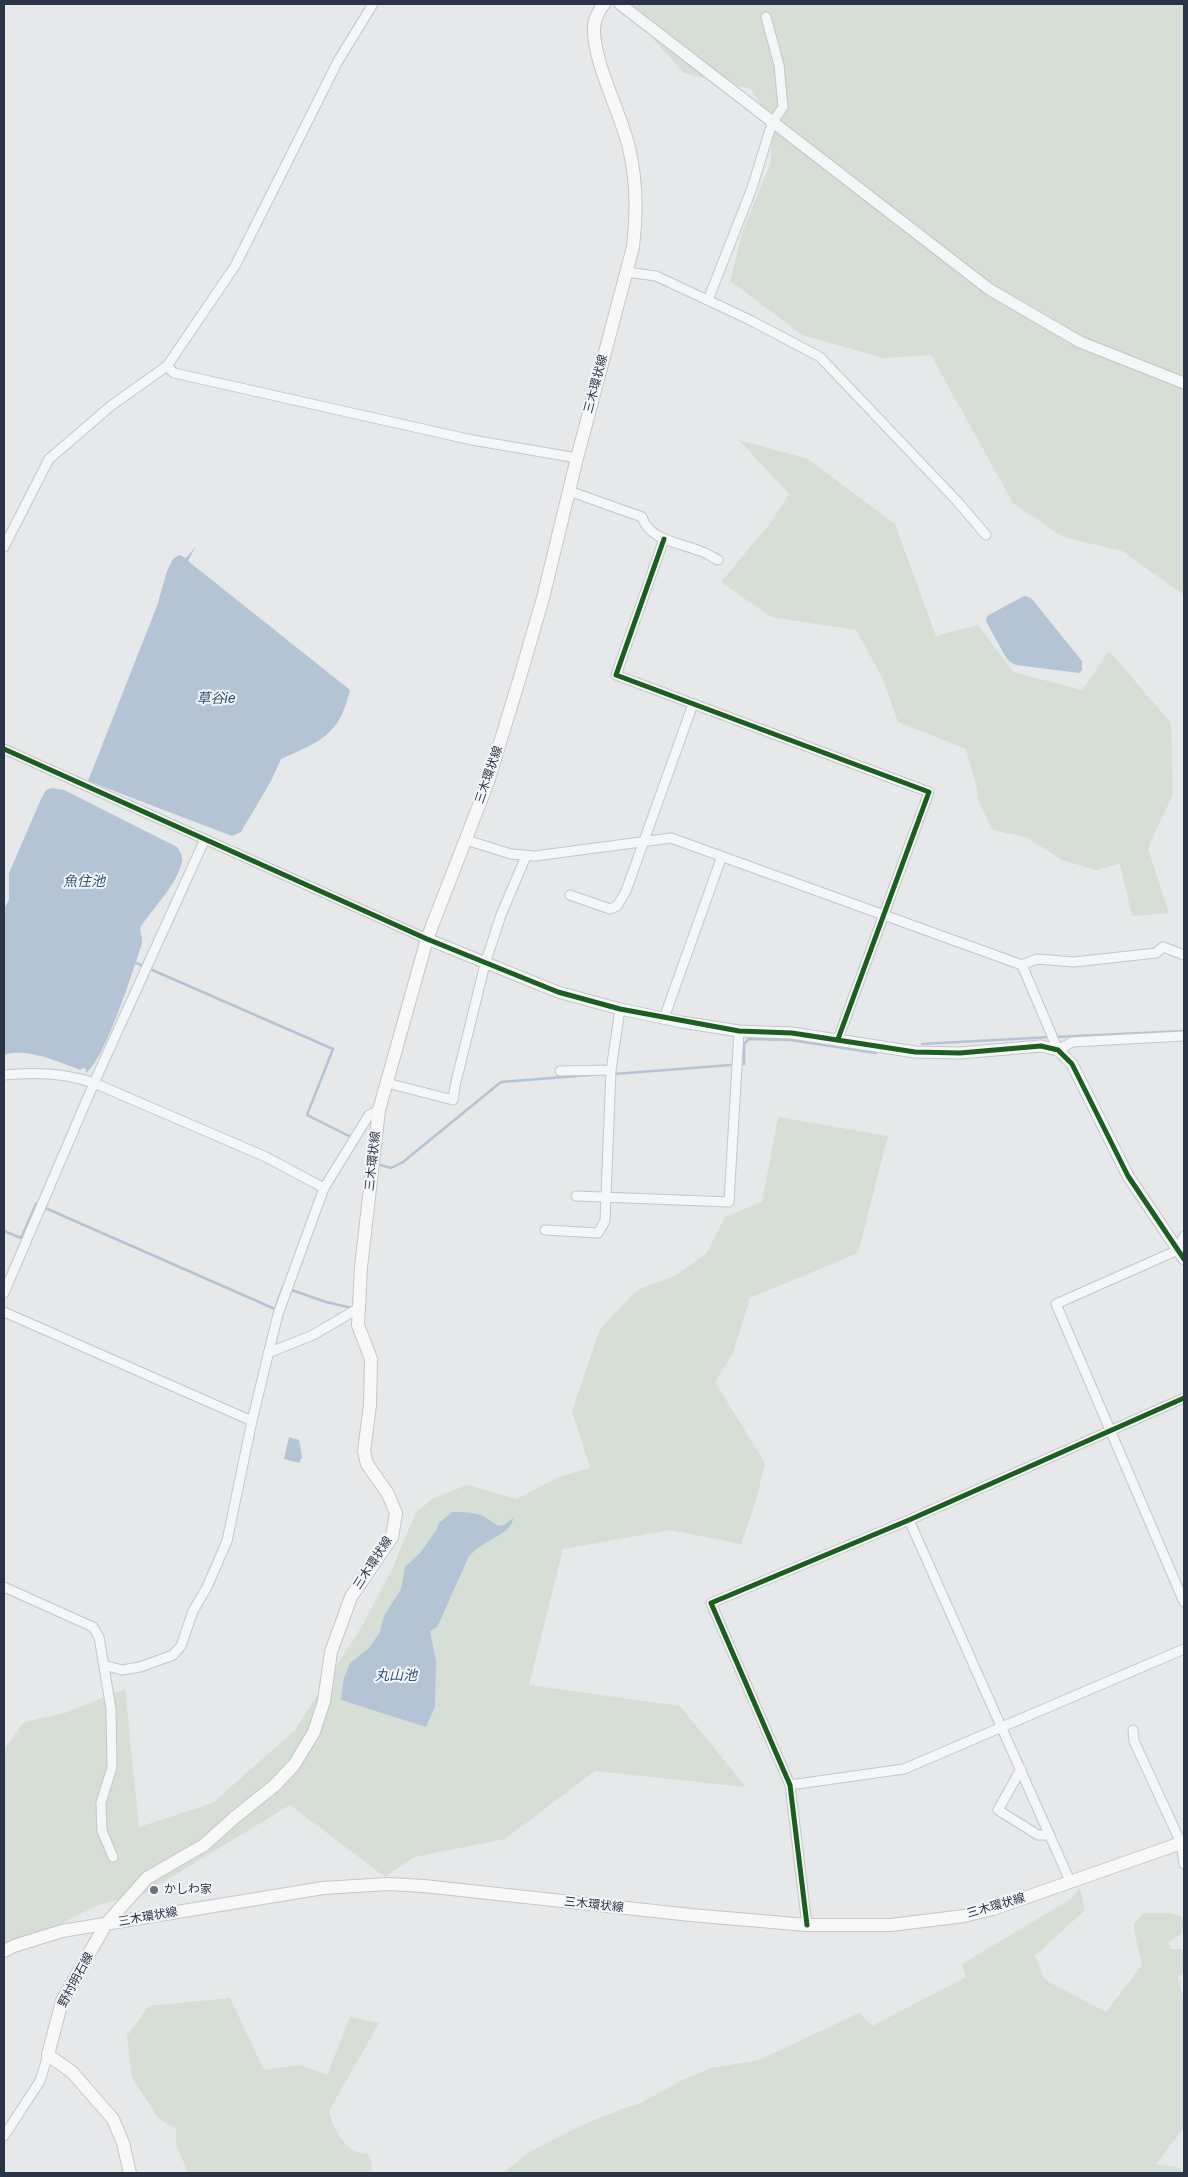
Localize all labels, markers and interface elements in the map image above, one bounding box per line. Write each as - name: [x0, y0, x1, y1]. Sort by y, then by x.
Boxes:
- street label: 三木環状線: [581, 353, 611, 415]
- water label: 草谷ie: [196, 691, 236, 707]
- street label: 三木環状線: [472, 744, 506, 806]
- water label: 魚住池: [63, 874, 105, 890]
- street label: 三木環状線: [363, 1130, 383, 1192]
- street label: 三木環状線: [351, 1534, 395, 1592]
- water label: 丸山池: [375, 1668, 417, 1684]
- place label: かしわ家: [164, 1883, 212, 1897]
- marker: かしわ家: [148, 1884, 160, 1896]
- street label: 三木環状線: [965, 1891, 1027, 1921]
- street label: 三木環状線: [563, 1895, 625, 1915]
- street label: 三木環状線: [117, 1905, 179, 1929]
- street label: 野村明石線: [56, 1950, 96, 2010]

